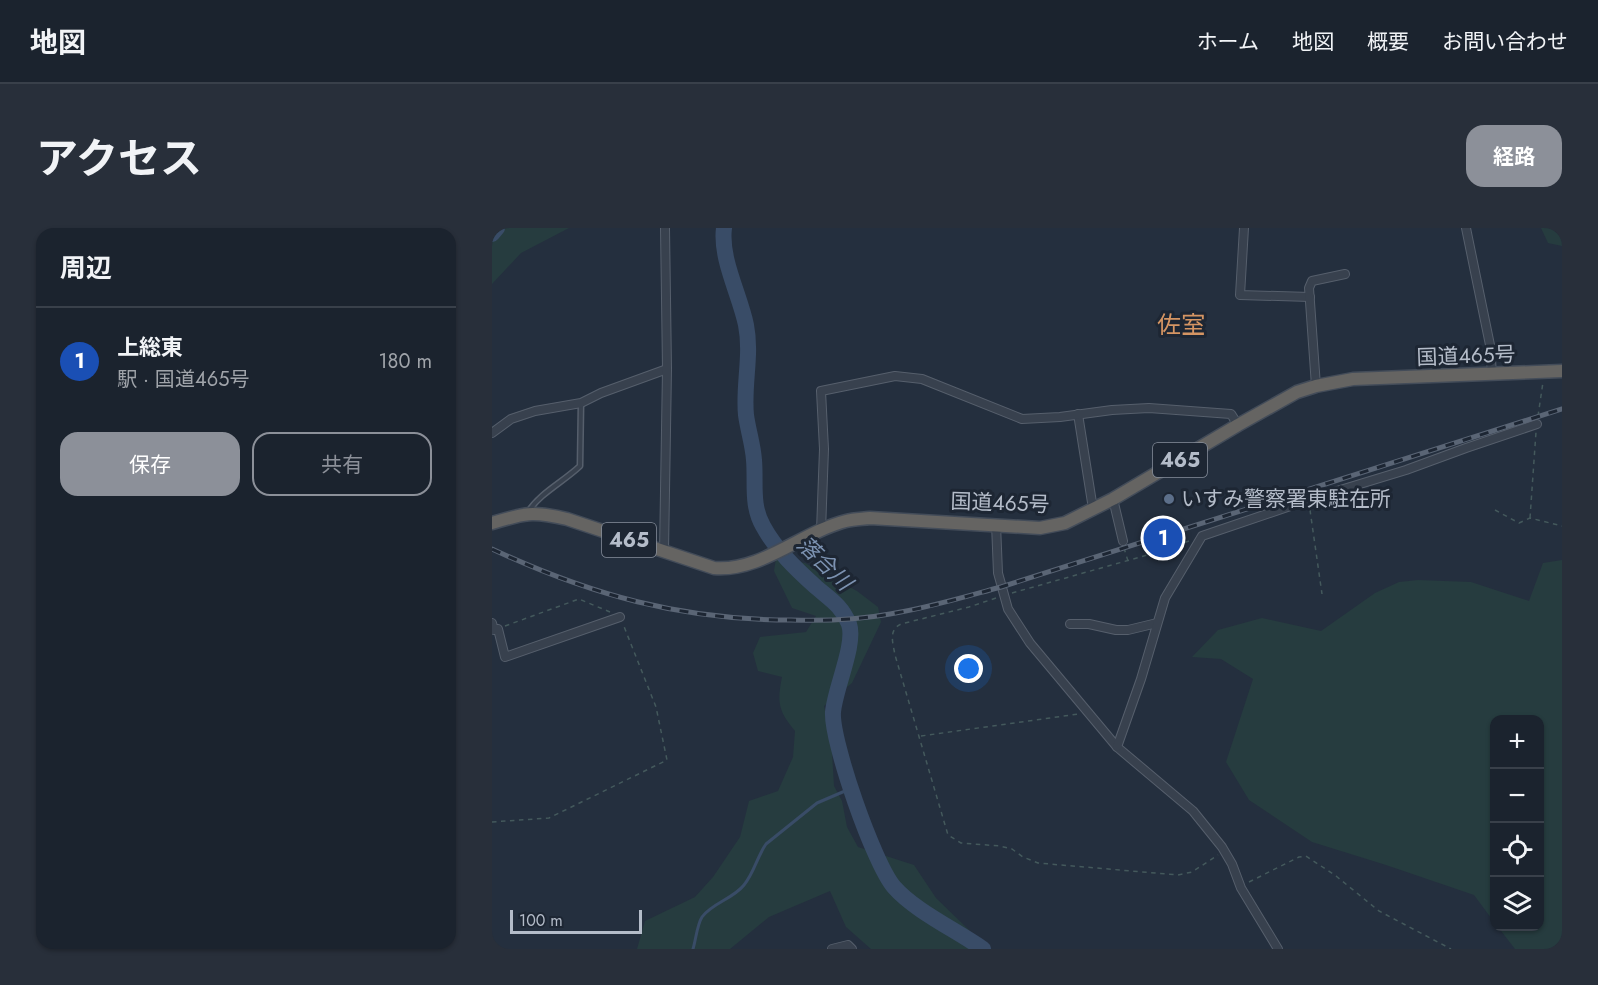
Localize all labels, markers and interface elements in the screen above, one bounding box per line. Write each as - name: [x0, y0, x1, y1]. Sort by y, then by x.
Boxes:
- text: 地図: [30, 22, 86, 63]
- text: ホーム: [1197, 27, 1259, 57]
- text: 地図: [1292, 27, 1334, 57]
- text: 概要: [1367, 27, 1409, 57]
- text: お問い合わせ: [1442, 27, 1568, 57]
- button: 経路: [1466, 125, 1562, 187]
- text: アクセス: [36, 128, 202, 189]
- text: 周辺: [60, 249, 112, 287]
- district label: 佐室: [1157, 307, 1205, 342]
- text: 上総東: [117, 331, 183, 363]
- street label: 国道465号: [1416, 339, 1516, 373]
- text: 1: [74, 347, 85, 376]
- text: 180 m: [378, 347, 432, 376]
- text: 駅 · 国道465号: [117, 365, 249, 394]
- button: 保存: [60, 432, 240, 496]
- button: 共有: [252, 432, 432, 496]
- road number: 465: [1153, 443, 1207, 477]
- place label: いすみ警察署東駐在所: [1181, 484, 1391, 514]
- street label: 国道465号: [950, 486, 1050, 520]
- marker: いすみ警察署東駐在所: [1162, 492, 1176, 506]
- pin: 1: [1144, 516, 1182, 560]
- road number: 465: [602, 523, 656, 557]
- water label: 落合川: [790, 529, 861, 599]
- your location: [954, 654, 983, 683]
- map controls: [1490, 715, 1544, 931]
- button: +: [1490, 715, 1544, 769]
- button: −: [1490, 769, 1544, 823]
- button: locate: [1490, 823, 1544, 877]
- button: layers: [1490, 877, 1544, 931]
- scale bar: [510, 907, 642, 934]
- text: 100 m: [519, 909, 563, 932]

